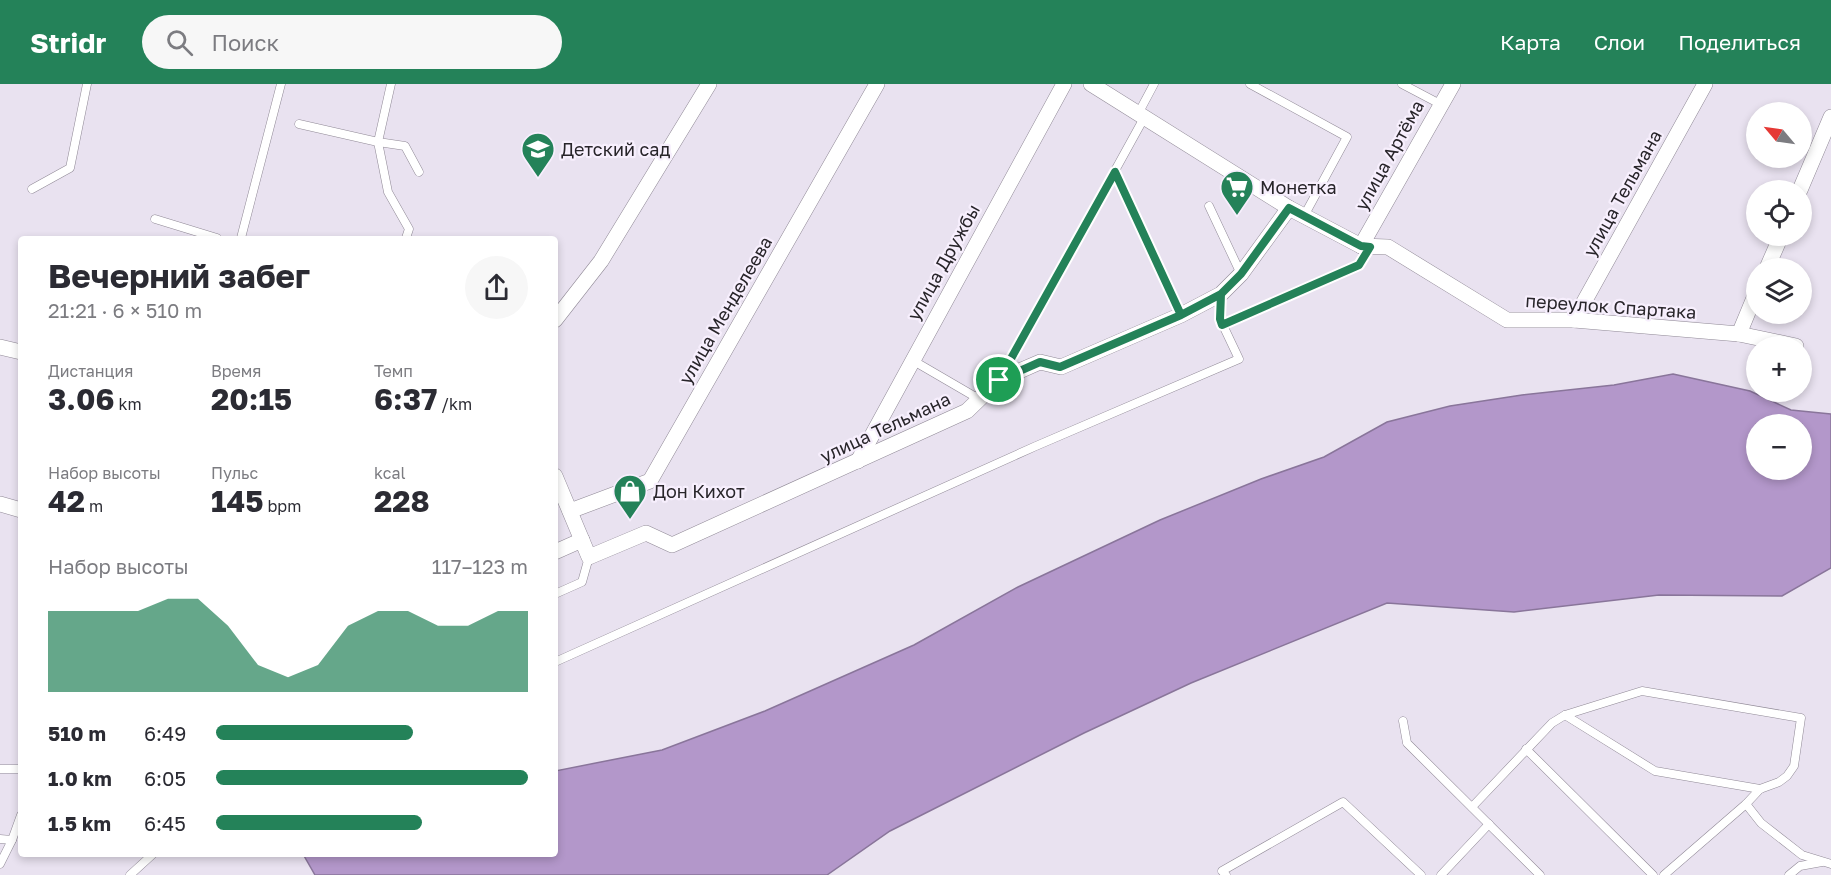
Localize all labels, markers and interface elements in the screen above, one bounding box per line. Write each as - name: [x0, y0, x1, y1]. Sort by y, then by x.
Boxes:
- search box: [142, 15, 562, 69]
- text: Stridr: [30, 26, 106, 59]
- icon: search: [163, 26, 196, 59]
- text: Поиск: [211, 29, 279, 56]
- text: Карта: [1500, 29, 1561, 55]
- text: Слои: [1594, 29, 1645, 55]
- text: Поделиться: [1678, 29, 1801, 55]
- street label: улица Артёма: [1350, 96, 1428, 214]
- north arrow: [1746, 102, 1812, 168]
- map controls: [1746, 102, 1812, 480]
- street label: улица Тельмана: [1578, 126, 1666, 260]
- school or university icon: Детский сад: [520, 131, 556, 178]
- place label: Детский сад: [561, 138, 670, 160]
- supermarket icon: Монетка: [1219, 169, 1255, 216]
- place label: Монетка: [1260, 176, 1337, 198]
- button: locate: [1746, 180, 1812, 246]
- street label: улица Дружбы: [902, 200, 984, 324]
- street label: улица Менделеева: [674, 232, 776, 388]
- text: Вечерний забег: [48, 256, 310, 295]
- button: share: [465, 256, 528, 319]
- button: layers: [1746, 258, 1812, 324]
- street label: переулок Спартака: [1525, 289, 1697, 323]
- text: 21:21 · 6 × 510 m: [48, 298, 202, 322]
- button: +: [1746, 336, 1812, 402]
- pin: [973, 354, 1024, 405]
- text: Дистанция: [48, 361, 133, 381]
- text: Время: [211, 361, 261, 381]
- text: Темп: [374, 361, 413, 381]
- icon: arrive: [982, 363, 1015, 396]
- text: 3.06: [48, 381, 114, 417]
- text: 20:15: [211, 381, 292, 417]
- text: 6:37: [374, 381, 437, 417]
- street label: улица Тельмана: [816, 387, 954, 467]
- text: km: [114, 394, 142, 414]
- text: /km: [437, 394, 472, 414]
- button: −: [1746, 414, 1812, 480]
- text: Набор высоты: [48, 463, 161, 483]
- text: Пульс: [211, 463, 258, 483]
- text: kcal: [374, 463, 406, 483]
- shop icon: Дон Кихот: [612, 473, 648, 520]
- place label: Дон Кихот: [653, 480, 745, 502]
- text: 42: [48, 483, 85, 519]
- text: 145: [211, 483, 264, 519]
- text: 228: [374, 483, 430, 519]
- text: m: [85, 496, 103, 516]
- text: bpm: [264, 496, 301, 516]
- text: Набор высоты: [48, 554, 189, 578]
- text: 117–123 m: [432, 554, 528, 578]
- text: 510 m: [48, 721, 106, 745]
- text: 6:49: [144, 721, 186, 745]
- text: 1.0 km: [48, 766, 112, 790]
- text: 6:05: [144, 766, 186, 790]
- text: 1.5 km: [48, 811, 111, 835]
- text: 6:45: [144, 811, 186, 835]

